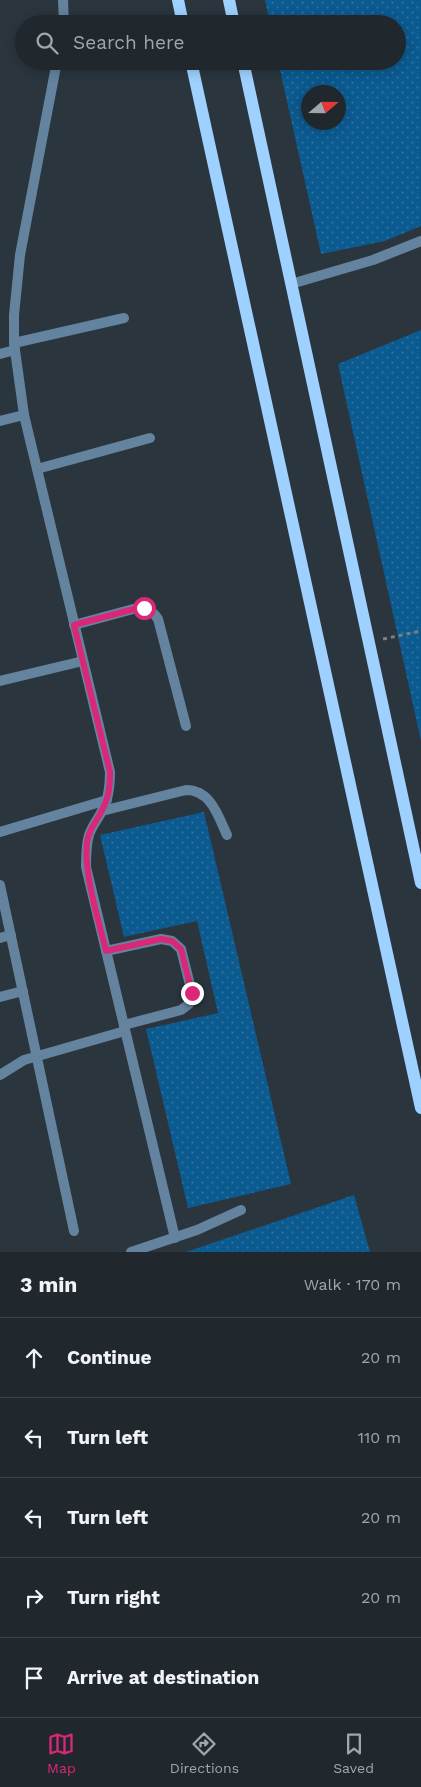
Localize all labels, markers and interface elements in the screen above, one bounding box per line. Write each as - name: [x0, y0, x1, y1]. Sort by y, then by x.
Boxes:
- search box: [15, 15, 406, 70]
- icon: search: [33, 29, 61, 57]
- text: Search here: [73, 31, 184, 54]
- north arrow: [301, 85, 346, 130]
- route start: [133, 597, 156, 620]
- route end: [181, 982, 204, 1005]
- text: 3 min: [20, 1272, 77, 1297]
- text: Walk · 170 m: [304, 1275, 401, 1294]
- icon: ahead: [20, 1344, 48, 1372]
- text: Continue: [67, 1346, 151, 1369]
- text: 20 m: [361, 1348, 401, 1367]
- icon: left: [20, 1424, 48, 1452]
- text: Turn left: [67, 1426, 148, 1449]
- text: 110 m: [358, 1428, 401, 1447]
- icon: left: [20, 1504, 48, 1532]
- text: Turn left: [67, 1506, 148, 1529]
- text: 20 m: [361, 1508, 401, 1527]
- icon: right: [20, 1584, 48, 1612]
- text: Turn right: [67, 1586, 160, 1609]
- text: 20 m: [361, 1588, 401, 1607]
- icon: arrive: [20, 1664, 48, 1692]
- text: Arrive at destination: [67, 1666, 259, 1689]
- tab: Map: [47, 1730, 76, 1776]
- tab: Directions: [170, 1730, 239, 1776]
- tab: Saved: [333, 1730, 374, 1776]

